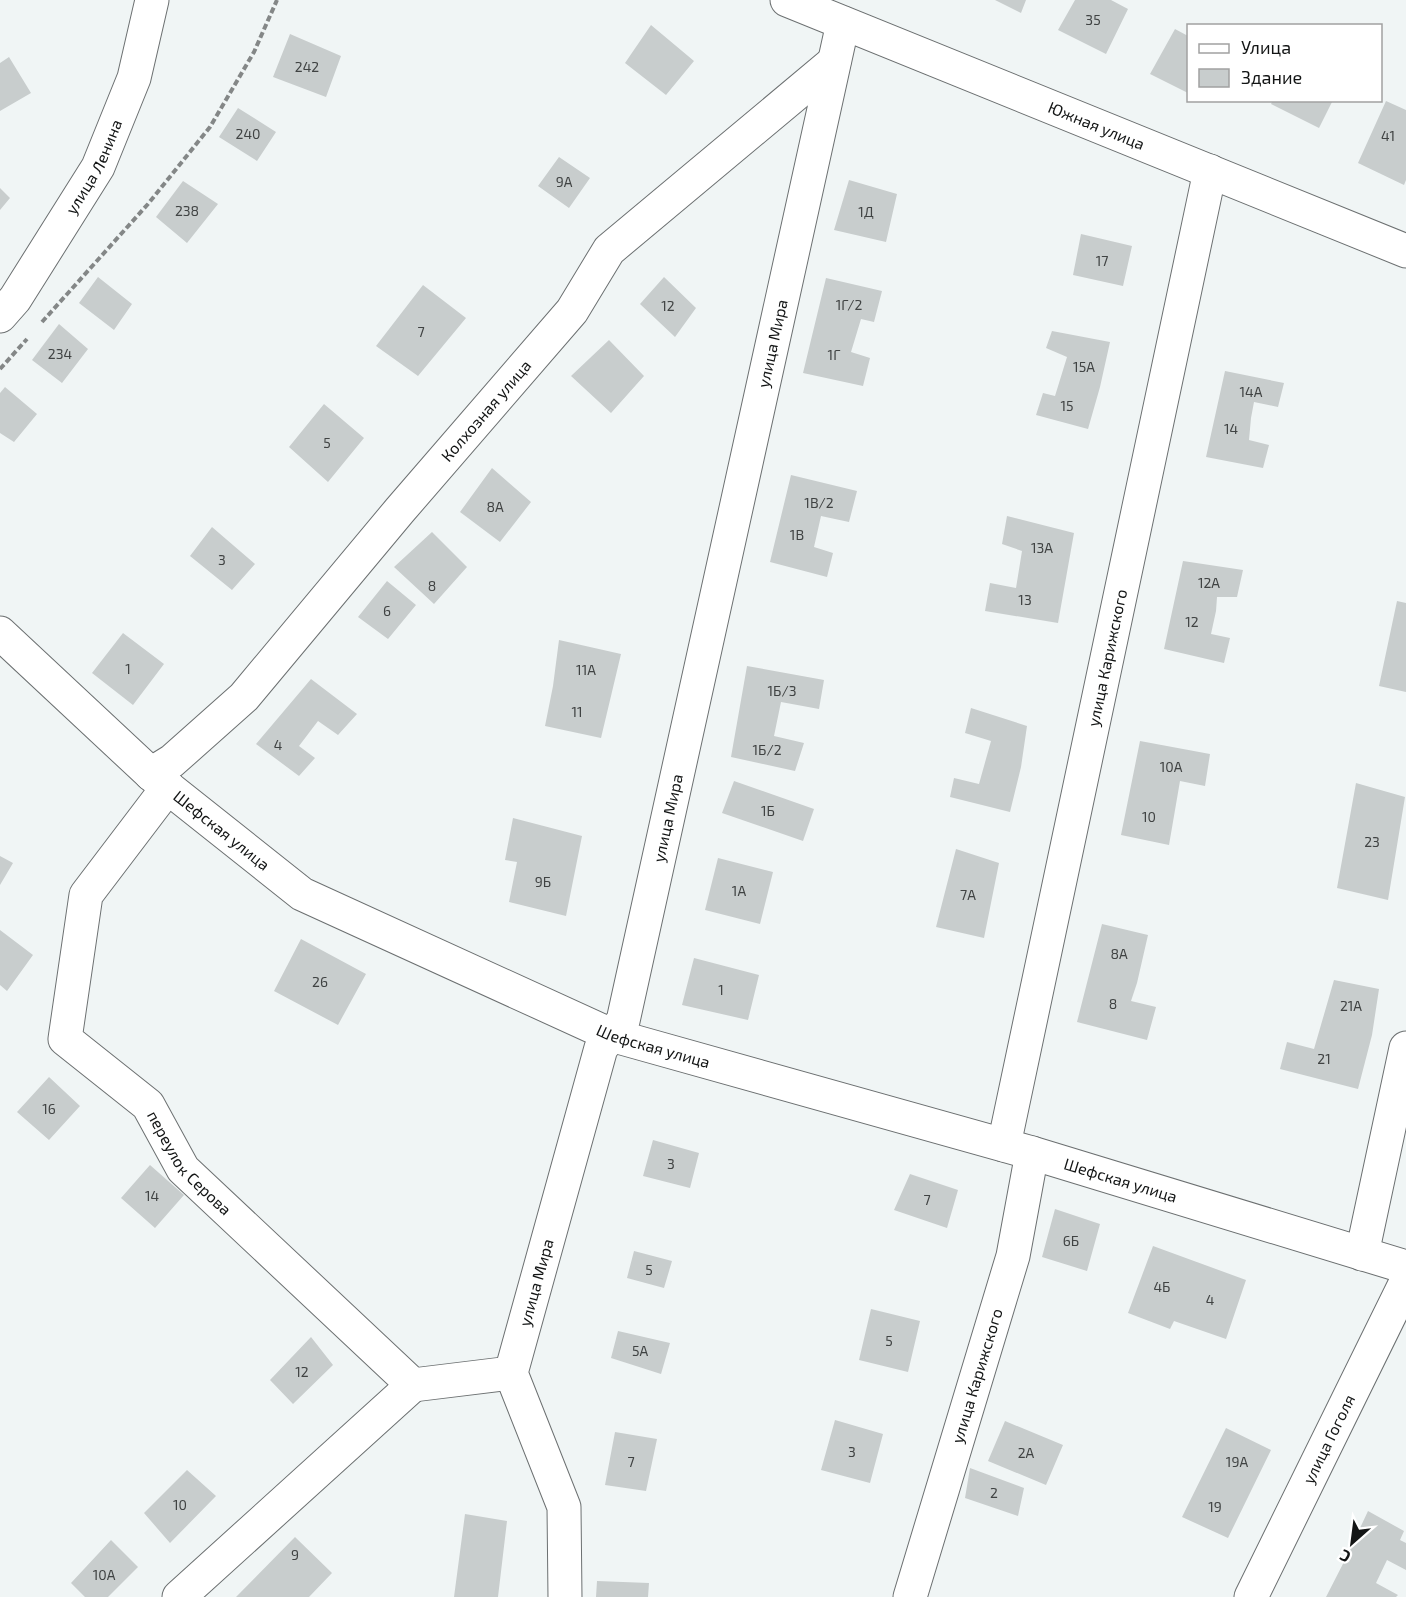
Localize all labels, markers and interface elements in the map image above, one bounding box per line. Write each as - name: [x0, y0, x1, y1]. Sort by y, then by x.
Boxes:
- house number: 35: [1085, 11, 1101, 28]
- legend: [1187, 24, 1382, 102]
- text: Улица: [1241, 36, 1291, 58]
- house number: 242: [295, 58, 319, 75]
- text: Здание: [1241, 66, 1302, 88]
- street label: Южная улица: [1046, 97, 1148, 153]
- street label: улица Ленина: [61, 116, 125, 218]
- house number: 240: [236, 125, 260, 142]
- house number: 41: [1381, 127, 1395, 144]
- house number: 9А: [556, 173, 573, 190]
- house number: 238: [175, 202, 199, 219]
- house number: 1Д: [858, 203, 874, 220]
- house number: 17: [1096, 252, 1108, 269]
- house number: 1Г/2: [836, 296, 862, 313]
- house number: 12: [661, 297, 675, 314]
- street label: улица Мира: [753, 297, 791, 390]
- house number: 7: [417, 323, 425, 340]
- house number: 234: [48, 345, 72, 362]
- house number: 1Г: [828, 346, 840, 363]
- street label: Колхозная улица: [437, 356, 535, 465]
- house number: 15А: [1073, 358, 1095, 375]
- house number: 14А: [1240, 383, 1263, 400]
- house number: 15: [1060, 397, 1074, 414]
- house number: 14: [1224, 420, 1238, 437]
- house number: 5: [323, 434, 331, 451]
- house number: 1В/2: [804, 494, 834, 511]
- house number: 8А: [486, 498, 504, 515]
- house number: 1В: [790, 526, 804, 543]
- house number: 13А: [1031, 539, 1053, 556]
- house number: 3: [218, 551, 226, 568]
- house number: 12А: [1198, 574, 1220, 591]
- house number: 8: [428, 577, 436, 594]
- street label: улица Карижского: [1083, 587, 1130, 728]
- house number: 13: [1018, 591, 1032, 608]
- house number: 6: [383, 602, 391, 619]
- house number: 12: [1185, 613, 1199, 630]
- house number: 1: [125, 660, 131, 677]
- house number: 11А: [576, 661, 596, 678]
- house number: 1Б/3: [768, 682, 796, 699]
- house number: 11: [571, 703, 583, 720]
- house number: 4: [274, 736, 282, 753]
- house number: 1Б/2: [752, 741, 782, 758]
- house number: 10А: [1160, 758, 1183, 775]
- street label: улица Мира: [648, 772, 686, 864]
- street label: Шефская улица: [170, 786, 274, 874]
- house number: 1Б: [761, 802, 775, 819]
- house number: 10: [1142, 808, 1156, 825]
- house number: 23: [1364, 833, 1380, 850]
- house number: 9Б: [535, 873, 551, 890]
- house number: 1А: [732, 882, 746, 899]
- house number: 7А: [960, 886, 976, 903]
- house number: 8А: [1110, 945, 1128, 962]
- house number: 26: [312, 973, 328, 990]
- house number: 1: [718, 981, 724, 998]
- house number: 8: [1109, 995, 1117, 1012]
- house number: 21А: [1340, 997, 1362, 1014]
- street label: Шефская улица: [594, 1020, 712, 1071]
- house number: 21: [1317, 1050, 1331, 1067]
- house number: 16: [42, 1100, 56, 1117]
- street label: переулок Серова: [144, 1107, 236, 1219]
- street label: Шефская улица: [1062, 1153, 1180, 1206]
- house number: 3: [667, 1155, 675, 1172]
- house number: 14: [145, 1187, 159, 1204]
- house number: 7: [923, 1191, 931, 1208]
- house number: 6Б: [1063, 1232, 1079, 1249]
- street label: улица Мира: [514, 1237, 557, 1329]
- house number: 5: [645, 1261, 653, 1278]
- house number: 4Б: [1154, 1278, 1171, 1295]
- house number: 4: [1206, 1291, 1214, 1308]
- street label: улица Карижского: [947, 1306, 1006, 1446]
- house number: 5: [885, 1332, 893, 1349]
- house number: 5А: [632, 1342, 648, 1359]
- house number: 12: [295, 1363, 309, 1380]
- street label: улица Гоголя: [1298, 1391, 1358, 1487]
- house number: 3: [848, 1443, 856, 1460]
- house number: 2А: [1018, 1444, 1035, 1461]
- house number: 7: [627, 1453, 635, 1470]
- house number: 19А: [1226, 1453, 1248, 1470]
- house number: 2: [990, 1484, 998, 1501]
- house number: 10: [173, 1496, 187, 1513]
- house number: 19: [1208, 1498, 1222, 1515]
- north arrow: [1322, 1513, 1382, 1573]
- house number: 9: [291, 1546, 299, 1563]
- text: С: [1336, 1546, 1353, 1567]
- house number: 10А: [93, 1566, 116, 1583]

